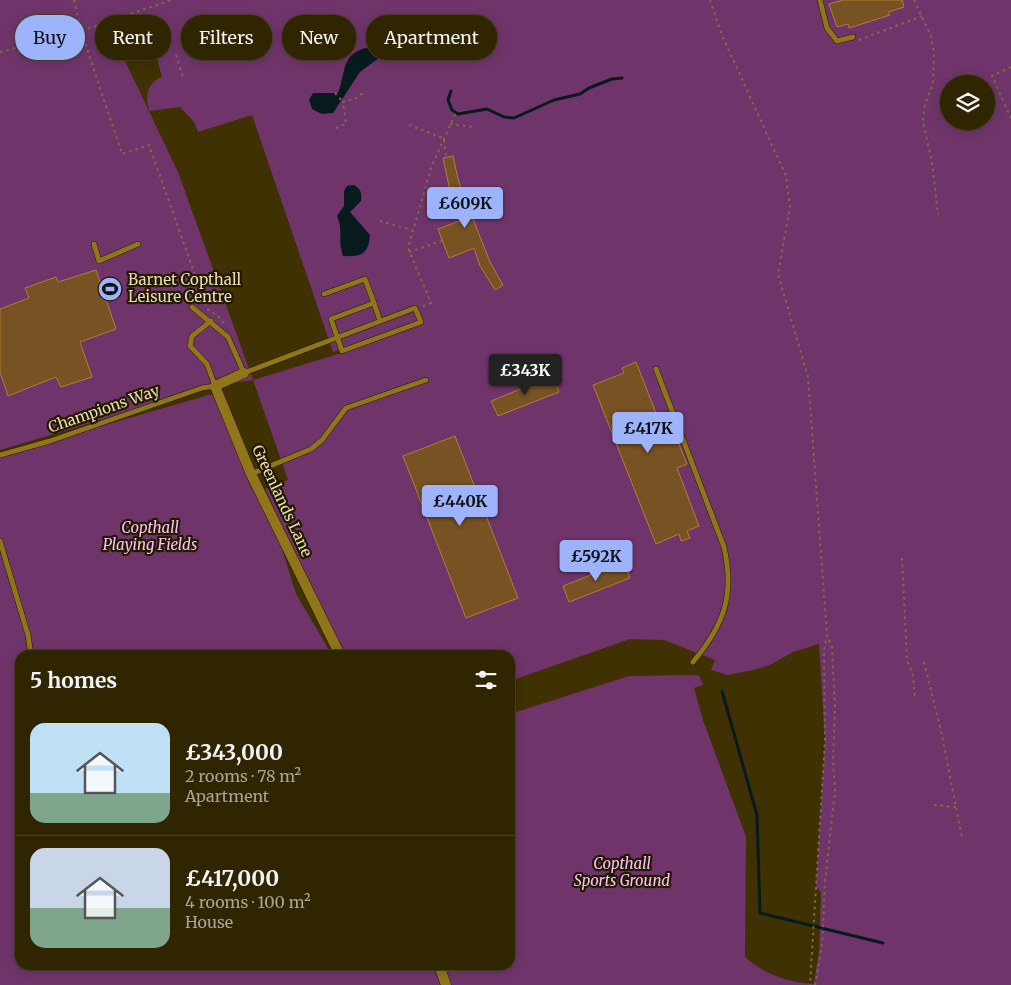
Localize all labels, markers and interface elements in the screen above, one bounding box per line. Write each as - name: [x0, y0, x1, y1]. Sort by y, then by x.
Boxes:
- chip: Buy: [15, 15, 85, 60]
- chip: Rent: [95, 15, 171, 60]
- chip: Filters: [181, 15, 272, 60]
- chip: New: [282, 15, 356, 60]
- chip: Apartment: [366, 15, 497, 60]
- map controls: [940, 75, 995, 130]
- button: layers: [940, 75, 995, 130]
- pin: £609K: [430, 186, 500, 229]
- text: £609K: [438, 193, 492, 213]
- place label: Barnet Copthall Leisure Centre: [128, 270, 242, 306]
- sports icon: Barnet Copthall Leisure Centre: [97, 276, 123, 302]
- pin: £343K: [490, 354, 560, 396]
- text: £343K: [500, 360, 550, 380]
- street label: Champions Way: [46, 380, 162, 437]
- pin: £417K: [613, 412, 683, 454]
- text: £417K: [623, 418, 673, 438]
- street label: Greenlands Lane: [248, 442, 317, 560]
- pin: £440K: [425, 484, 495, 527]
- text: £440K: [433, 491, 487, 511]
- park label: Copthall Playing Fields: [103, 518, 197, 554]
- pin: £592K: [561, 540, 631, 582]
- text: £592K: [571, 546, 621, 566]
- icon: filters: [472, 666, 500, 694]
- text: 5 homes: [30, 667, 117, 694]
- text: £343,000: [185, 739, 283, 766]
- icon: home: [70, 743, 130, 803]
- text: 2 rooms · 78 m²: [185, 766, 301, 786]
- text: Apartment: [185, 786, 269, 806]
- park label: Copthall Sports Ground: [574, 854, 670, 890]
- text: £417,000: [185, 865, 279, 892]
- icon: home: [70, 868, 130, 928]
- text: 4 rooms · 100 m²: [185, 892, 311, 912]
- text: House: [185, 912, 233, 932]

